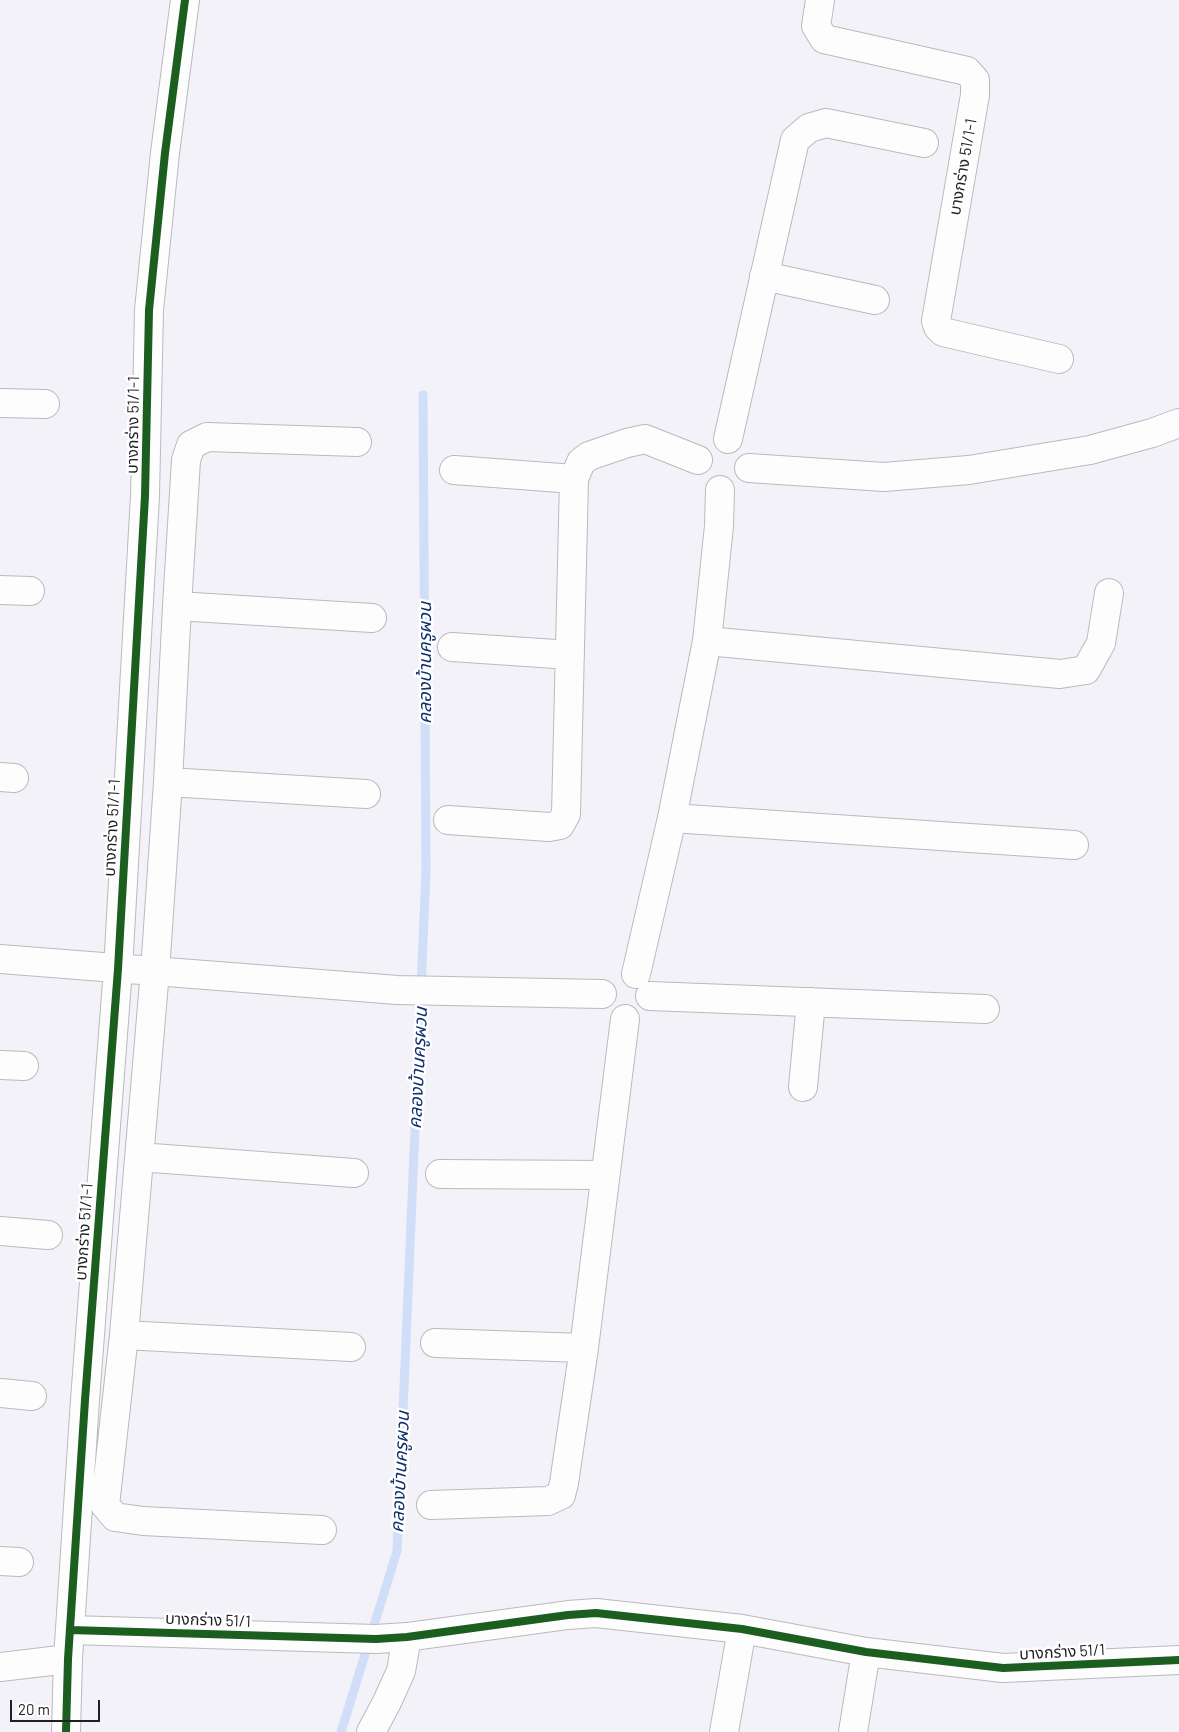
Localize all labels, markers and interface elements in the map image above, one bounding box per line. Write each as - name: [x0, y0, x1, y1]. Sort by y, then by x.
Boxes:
- street label: บางกร่าง 51/1-1: [945, 117, 981, 217]
- street label: บางกร่าง 51/1-1: [123, 376, 143, 474]
- water label: คลองบ้านครูผวน: [414, 602, 436, 724]
- street label: บางกร่าง 51/1-1: [100, 779, 124, 877]
- water label: คลองบ้านครูผวน: [404, 1007, 432, 1129]
- street label: บางกร่าง 51/1-1: [71, 1183, 97, 1281]
- water label: คลองบ้านครูผวน: [386, 1411, 414, 1533]
- street label: บางกร่าง 51/1: [165, 1609, 251, 1631]
- street label: บางกร่าง 51/1: [1019, 1640, 1105, 1664]
- scale bar: [12, 1690, 102, 1722]
- text: 20 m: [18, 1700, 50, 1718]

